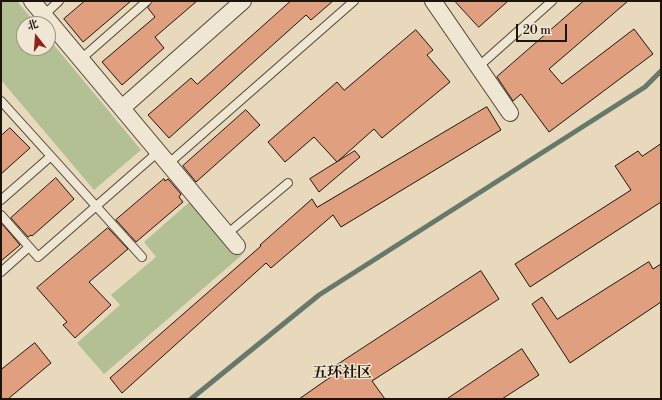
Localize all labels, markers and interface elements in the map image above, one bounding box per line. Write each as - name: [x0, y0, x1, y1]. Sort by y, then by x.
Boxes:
- north arrow: [16, 16, 56, 56]
- scale bar: [518, 16, 569, 42]
- text: 北: [25, 17, 40, 34]
- text: 20 m: [523, 23, 551, 38]
- district label: 五环社区: [312, 364, 372, 382]

